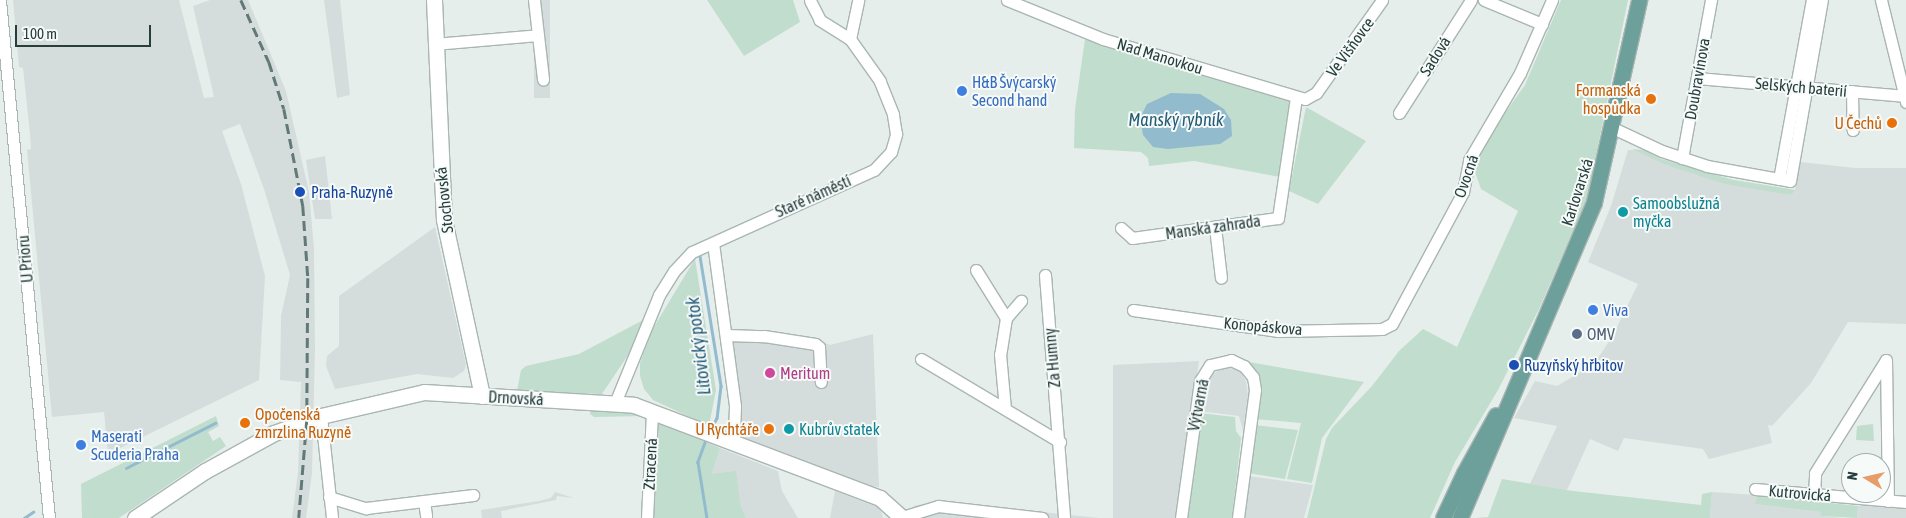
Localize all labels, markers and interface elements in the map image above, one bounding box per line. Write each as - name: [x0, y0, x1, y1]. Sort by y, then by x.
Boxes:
- street label: Ve Višňovce: [1322, 14, 1378, 80]
- scale bar: [18, 15, 154, 47]
- text: 100 m: [23, 25, 57, 42]
- street label: Sadová: [1415, 33, 1455, 79]
- street label: Nad Manovkou: [1115, 34, 1205, 78]
- street label: Doubravínova: [1680, 37, 1714, 121]
- place label: H&B Švýcarský Second hand: [972, 72, 1056, 110]
- street label: Selských baterií: [1754, 73, 1848, 101]
- place label: Formanská hospůdka: [1576, 80, 1641, 118]
- marker: H&B Švýcarský Second hand: [956, 85, 968, 97]
- marker: Formanská hospůdka: [1645, 93, 1657, 105]
- water label: Manský rybník: [1128, 109, 1224, 131]
- place label: U Čechů: [1835, 113, 1882, 133]
- marker: U Čechů: [1886, 117, 1898, 129]
- street label: Ovocná: [1450, 152, 1482, 200]
- street label: Karlovarská: [1557, 156, 1597, 228]
- street label: Stochovská: [431, 166, 457, 234]
- street label: Staré náměstí: [772, 171, 854, 221]
- place label: Praha-Ruzyně: [311, 182, 393, 202]
- marker: Praha-Ruzyně: [293, 185, 307, 199]
- place label: Samoobslužná myčka: [1633, 193, 1720, 231]
- marker: Samoobslužná myčka: [1617, 206, 1629, 218]
- street label: Manská zahrada: [1164, 211, 1262, 243]
- street label: U Prioru: [13, 234, 37, 284]
- water label: Litovický potok: [682, 296, 716, 396]
- place label: Viva: [1603, 300, 1628, 320]
- marker: Viva: [1587, 304, 1599, 316]
- street label: Konopáskova: [1223, 313, 1303, 339]
- place label: OMV: [1587, 324, 1615, 344]
- street label: Za Humny: [1040, 327, 1064, 389]
- marker: OMV: [1571, 328, 1583, 340]
- place label: Ruzyňský hřbitov: [1524, 355, 1623, 375]
- marker: Ruzyňský hřbitov: [1508, 359, 1520, 371]
- place label: Meritum: [780, 363, 830, 383]
- marker: Meritum: [764, 367, 776, 379]
- street label: Výtvarná: [1184, 377, 1212, 433]
- street label: Drnovská: [488, 387, 544, 409]
- place label: Opočenská zmrzlina Ruzyně: [255, 404, 351, 442]
- marker: Opočenská zmrzlina Ruzyně: [239, 417, 251, 429]
- place label: U Rychtáře: [695, 419, 759, 439]
- place label: Kubrův statek: [799, 419, 880, 439]
- marker: U Rychtáře: [763, 423, 775, 435]
- marker: Kubrův statek: [783, 423, 795, 435]
- place label: Maserati Scuderia Praha: [91, 426, 179, 464]
- street label: Ztracená: [639, 438, 661, 490]
- marker: Maserati Scuderia Praha: [75, 439, 87, 451]
- north arrow: [1841, 453, 1891, 503]
- text: N: [1844, 470, 1861, 481]
- street label: Kutrovická: [1768, 481, 1832, 505]

